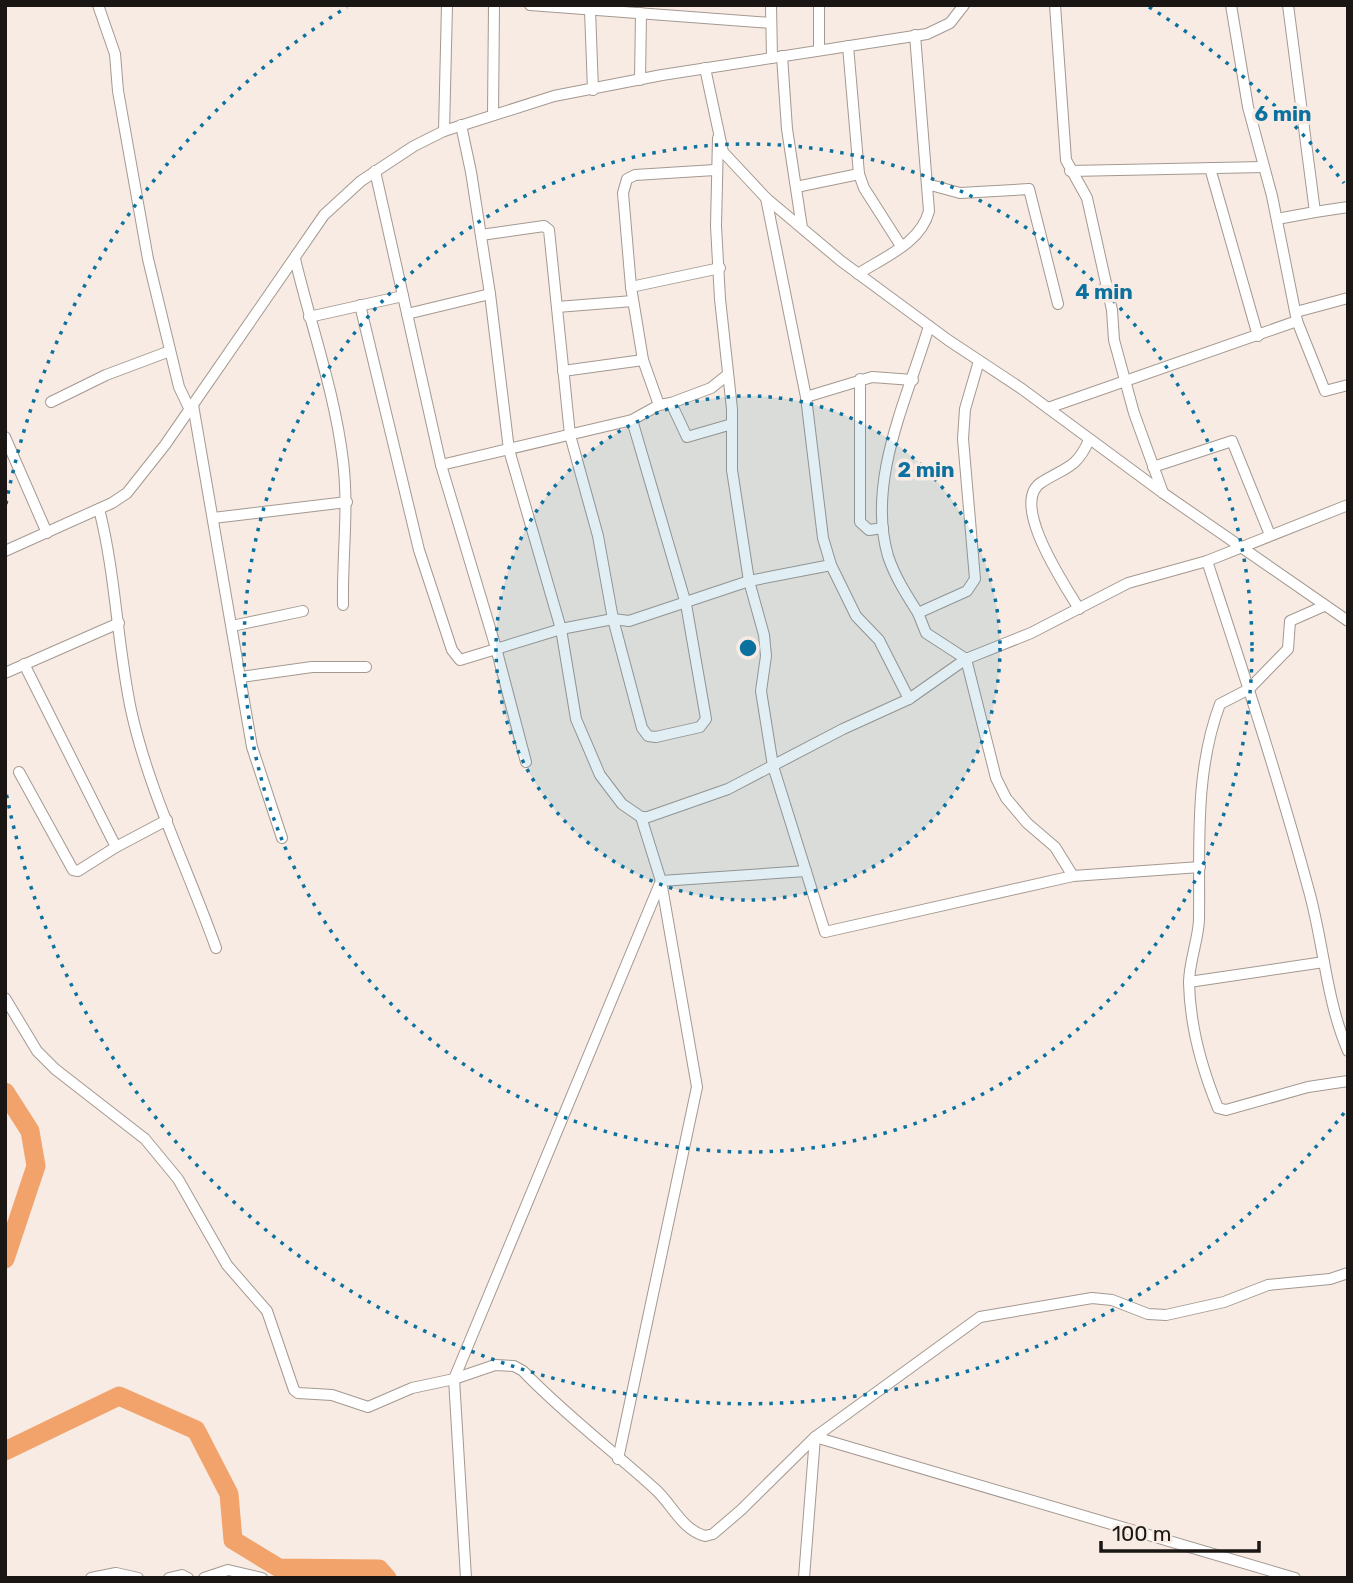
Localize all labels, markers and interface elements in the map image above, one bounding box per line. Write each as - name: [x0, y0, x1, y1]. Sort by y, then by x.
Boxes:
- text: 6 min: [1255, 101, 1311, 126]
- text: 4 min: [1075, 279, 1133, 304]
- text: 2 min: [898, 457, 954, 482]
- centre of rings: [736, 636, 760, 660]
- scale bar: [1101, 1510, 1258, 1554]
- text: 100 m: [1112, 1521, 1171, 1546]

